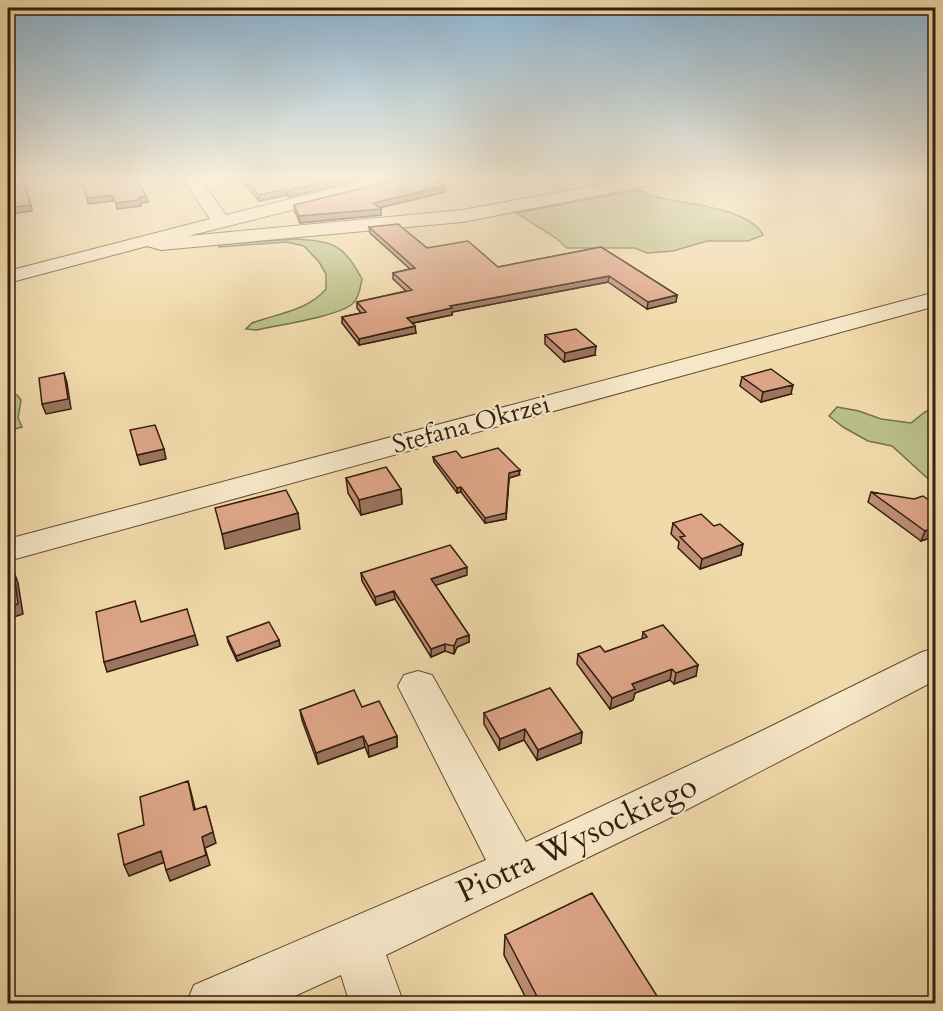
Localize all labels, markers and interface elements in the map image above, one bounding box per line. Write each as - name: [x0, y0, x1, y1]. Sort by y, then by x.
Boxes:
- street label: Stefana Okrzei: [388, 386, 554, 462]
- street label: Piotra Wysockiego: [450, 764, 704, 914]

